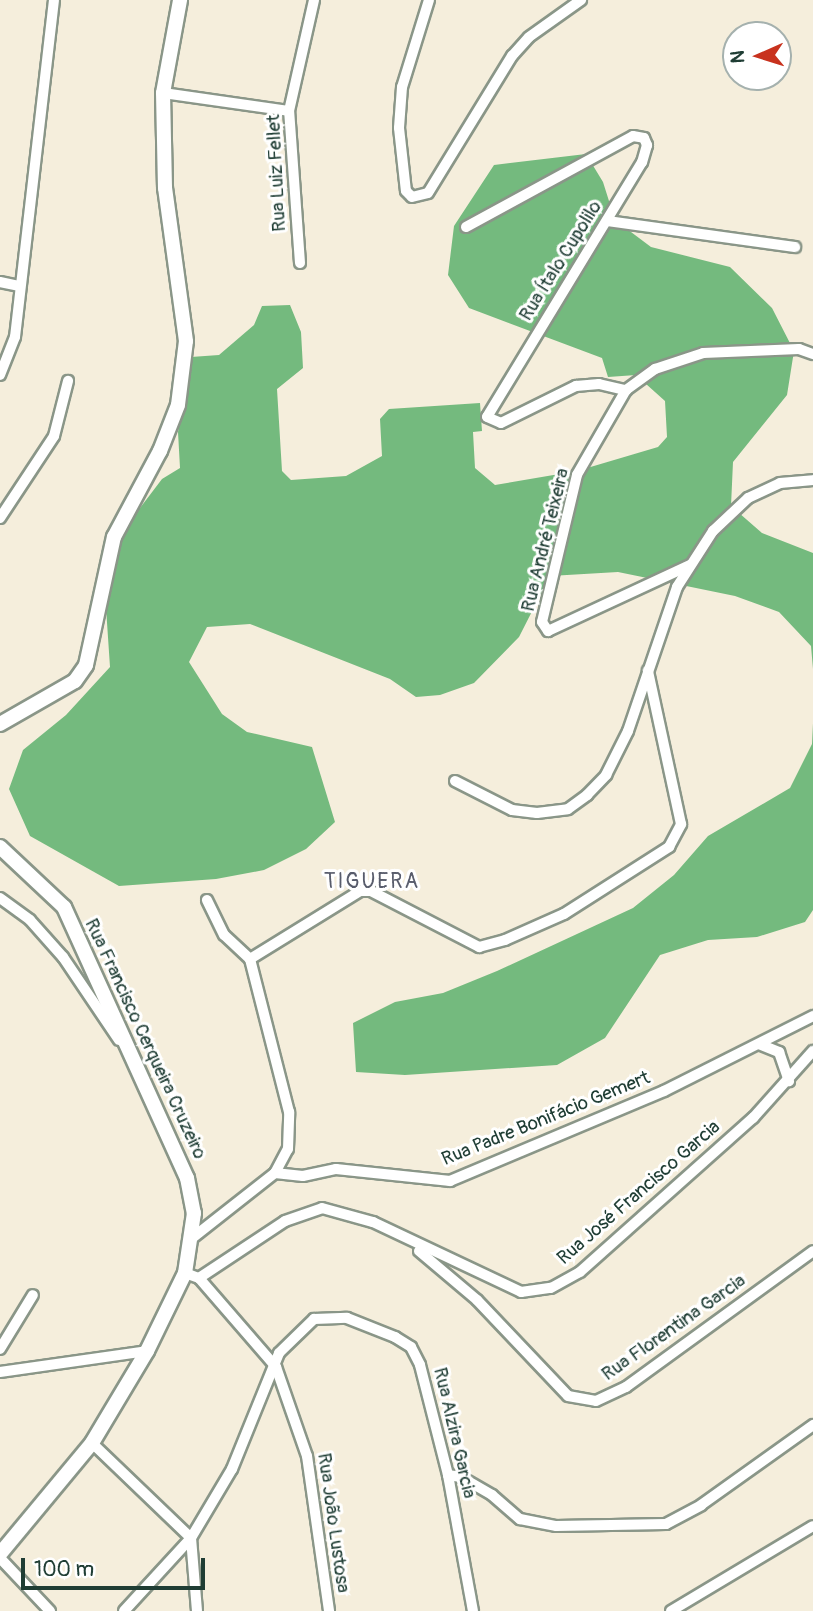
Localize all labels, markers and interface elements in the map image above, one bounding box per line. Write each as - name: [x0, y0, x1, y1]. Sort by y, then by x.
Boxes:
- north arrow: [722, 21, 792, 91]
- text: N: [726, 50, 750, 64]
- street label: Rua Luiz Fellet: [263, 114, 291, 232]
- street label: Rua Ítalo Cupolilo: [515, 197, 607, 325]
- street label: Rua André Teixeira: [517, 466, 575, 614]
- district label: TIGUERA: [325, 869, 419, 895]
- street label: Rua Francisco Cerqueira Cruzeiro: [79, 915, 211, 1163]
- street label: Rua Padre Bonifácio Gemert: [439, 1067, 653, 1171]
- street label: Rua José Francisco Garcia: [553, 1116, 725, 1270]
- street label: Rua Florentina Garcia: [598, 1270, 750, 1386]
- street label: Rua Alzira Garcia: [428, 1365, 480, 1501]
- street label: Rua João Lustosa: [312, 1452, 354, 1594]
- scale bar: [24, 1544, 208, 1588]
- text: 100 m: [34, 1556, 94, 1583]

